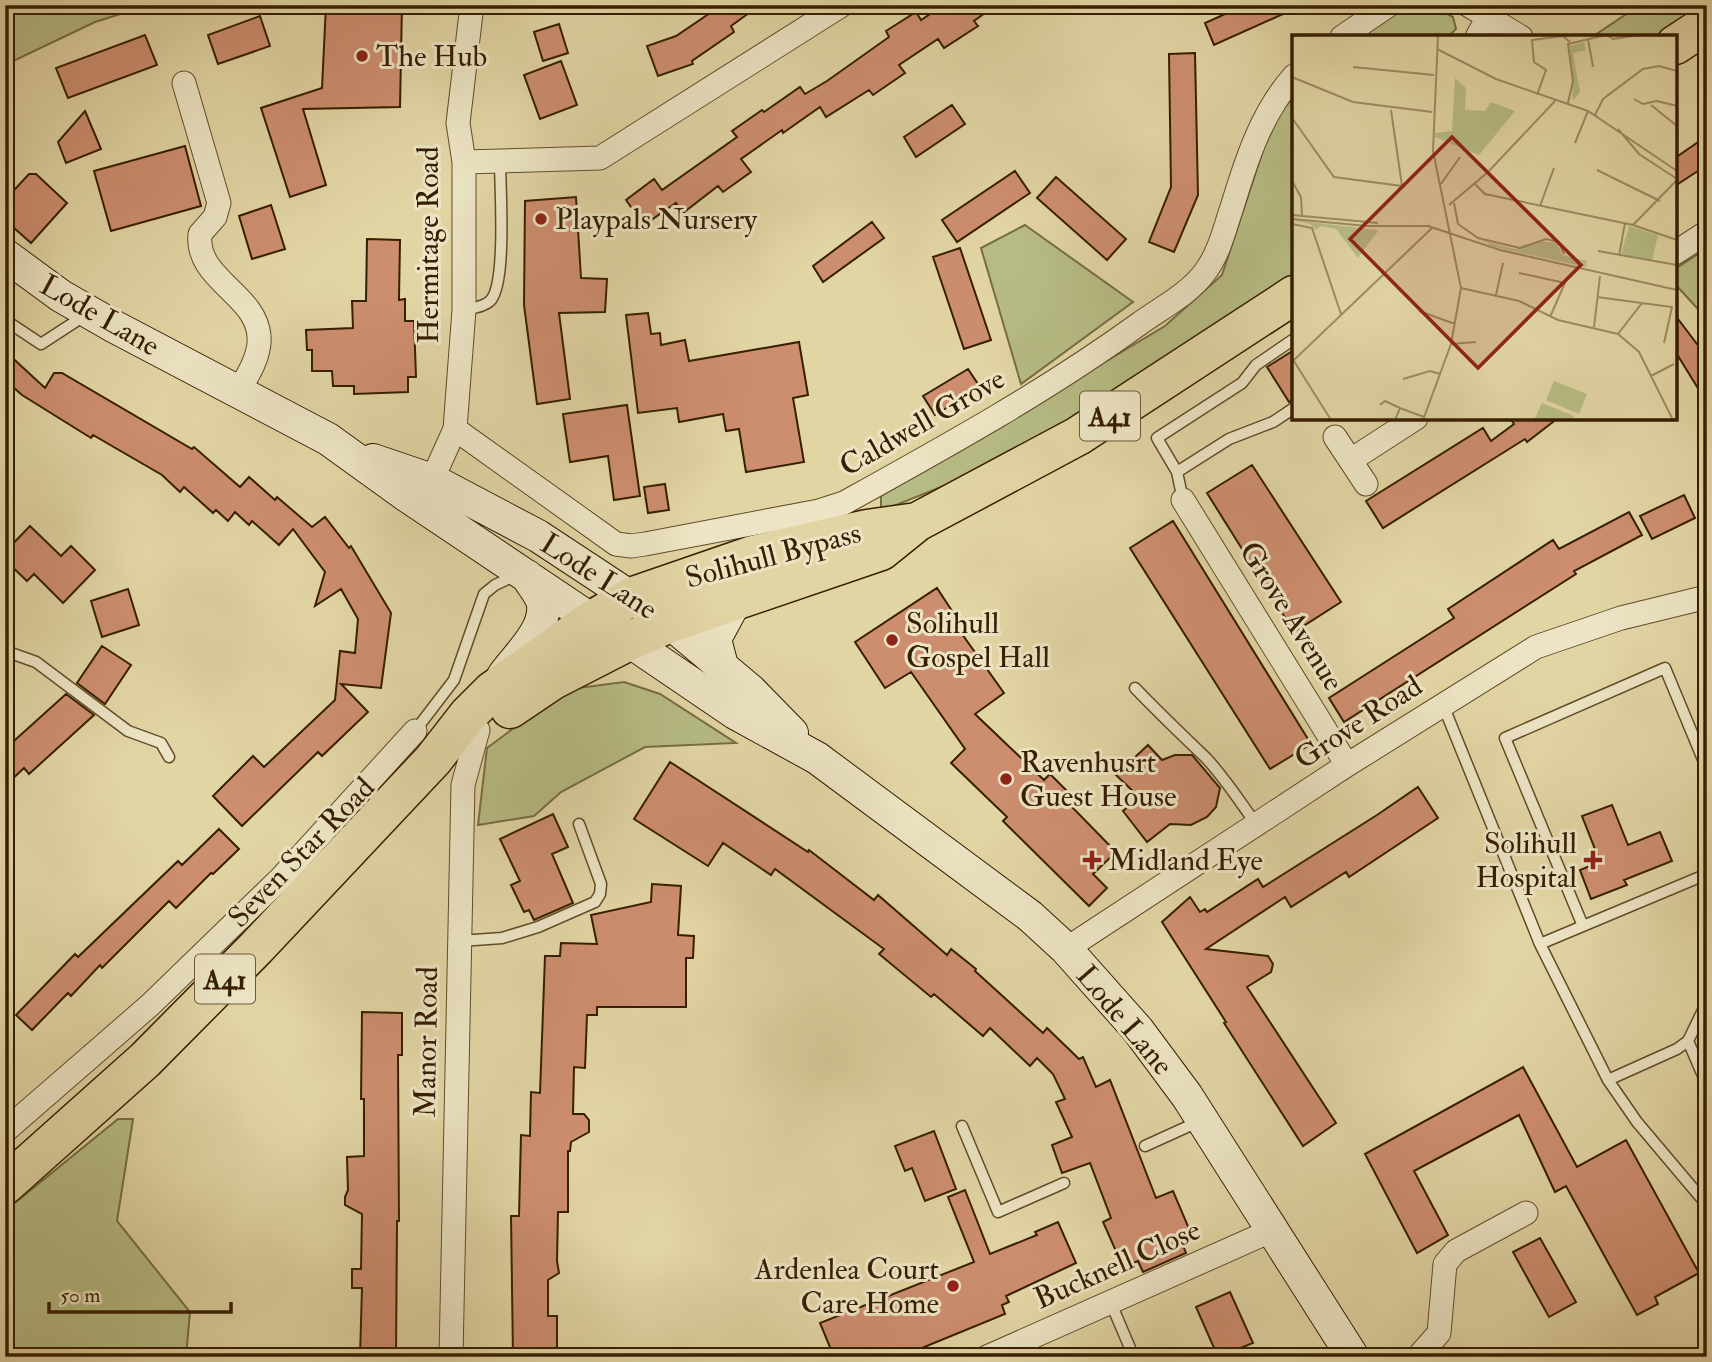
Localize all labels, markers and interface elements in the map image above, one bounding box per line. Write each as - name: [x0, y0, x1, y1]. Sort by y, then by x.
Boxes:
- inset map: [1292, 35, 1677, 420]
- place label: The Hub: [376, 38, 487, 75]
- marker: The Hub: [354, 48, 370, 64]
- street label: Hermitage Road: [410, 146, 447, 344]
- place label: Playpals Nursery: [555, 201, 758, 238]
- marker: Playpals Nursery: [533, 211, 549, 227]
- street label: Lode Lane: [33, 266, 166, 364]
- street label: Caldwell Grove: [833, 360, 1011, 485]
- road number: A41: [1080, 392, 1140, 440]
- street label: Solihull Bypass: [681, 514, 865, 597]
- street label: Lode Lane: [533, 525, 664, 628]
- street label: Grove Avenue: [1231, 535, 1352, 698]
- place label: Solihull Gospel Hall: [906, 605, 1050, 676]
- marker: Solihull Gospel Hall: [884, 632, 900, 648]
- street label: Grove Road: [1288, 667, 1429, 777]
- place label: Ravenhusrt Guest House: [1020, 744, 1177, 815]
- street label: Seven Star Road: [220, 769, 383, 935]
- marker: Ravenhusrt Guest House: [998, 771, 1014, 787]
- place label: Solihull Hospital: [1476, 825, 1577, 896]
- place label: Midland Eye: [1108, 842, 1263, 879]
- marker: Midland Eye: [1082, 850, 1102, 870]
- marker: Solihull Hospital: [1583, 850, 1603, 870]
- road number: A41: [195, 954, 255, 1004]
- street label: Lode Lane: [1068, 958, 1181, 1083]
- street label: Manor Road: [407, 966, 446, 1118]
- street label: Bucknell Close: [1028, 1211, 1206, 1318]
- place label: Ardenlea Court Care Home: [754, 1251, 939, 1322]
- scale bar: [49, 1271, 231, 1315]
- marker: Ardenlea Court Care Home: [945, 1278, 961, 1294]
- text: 50 m: [60, 1282, 101, 1309]

